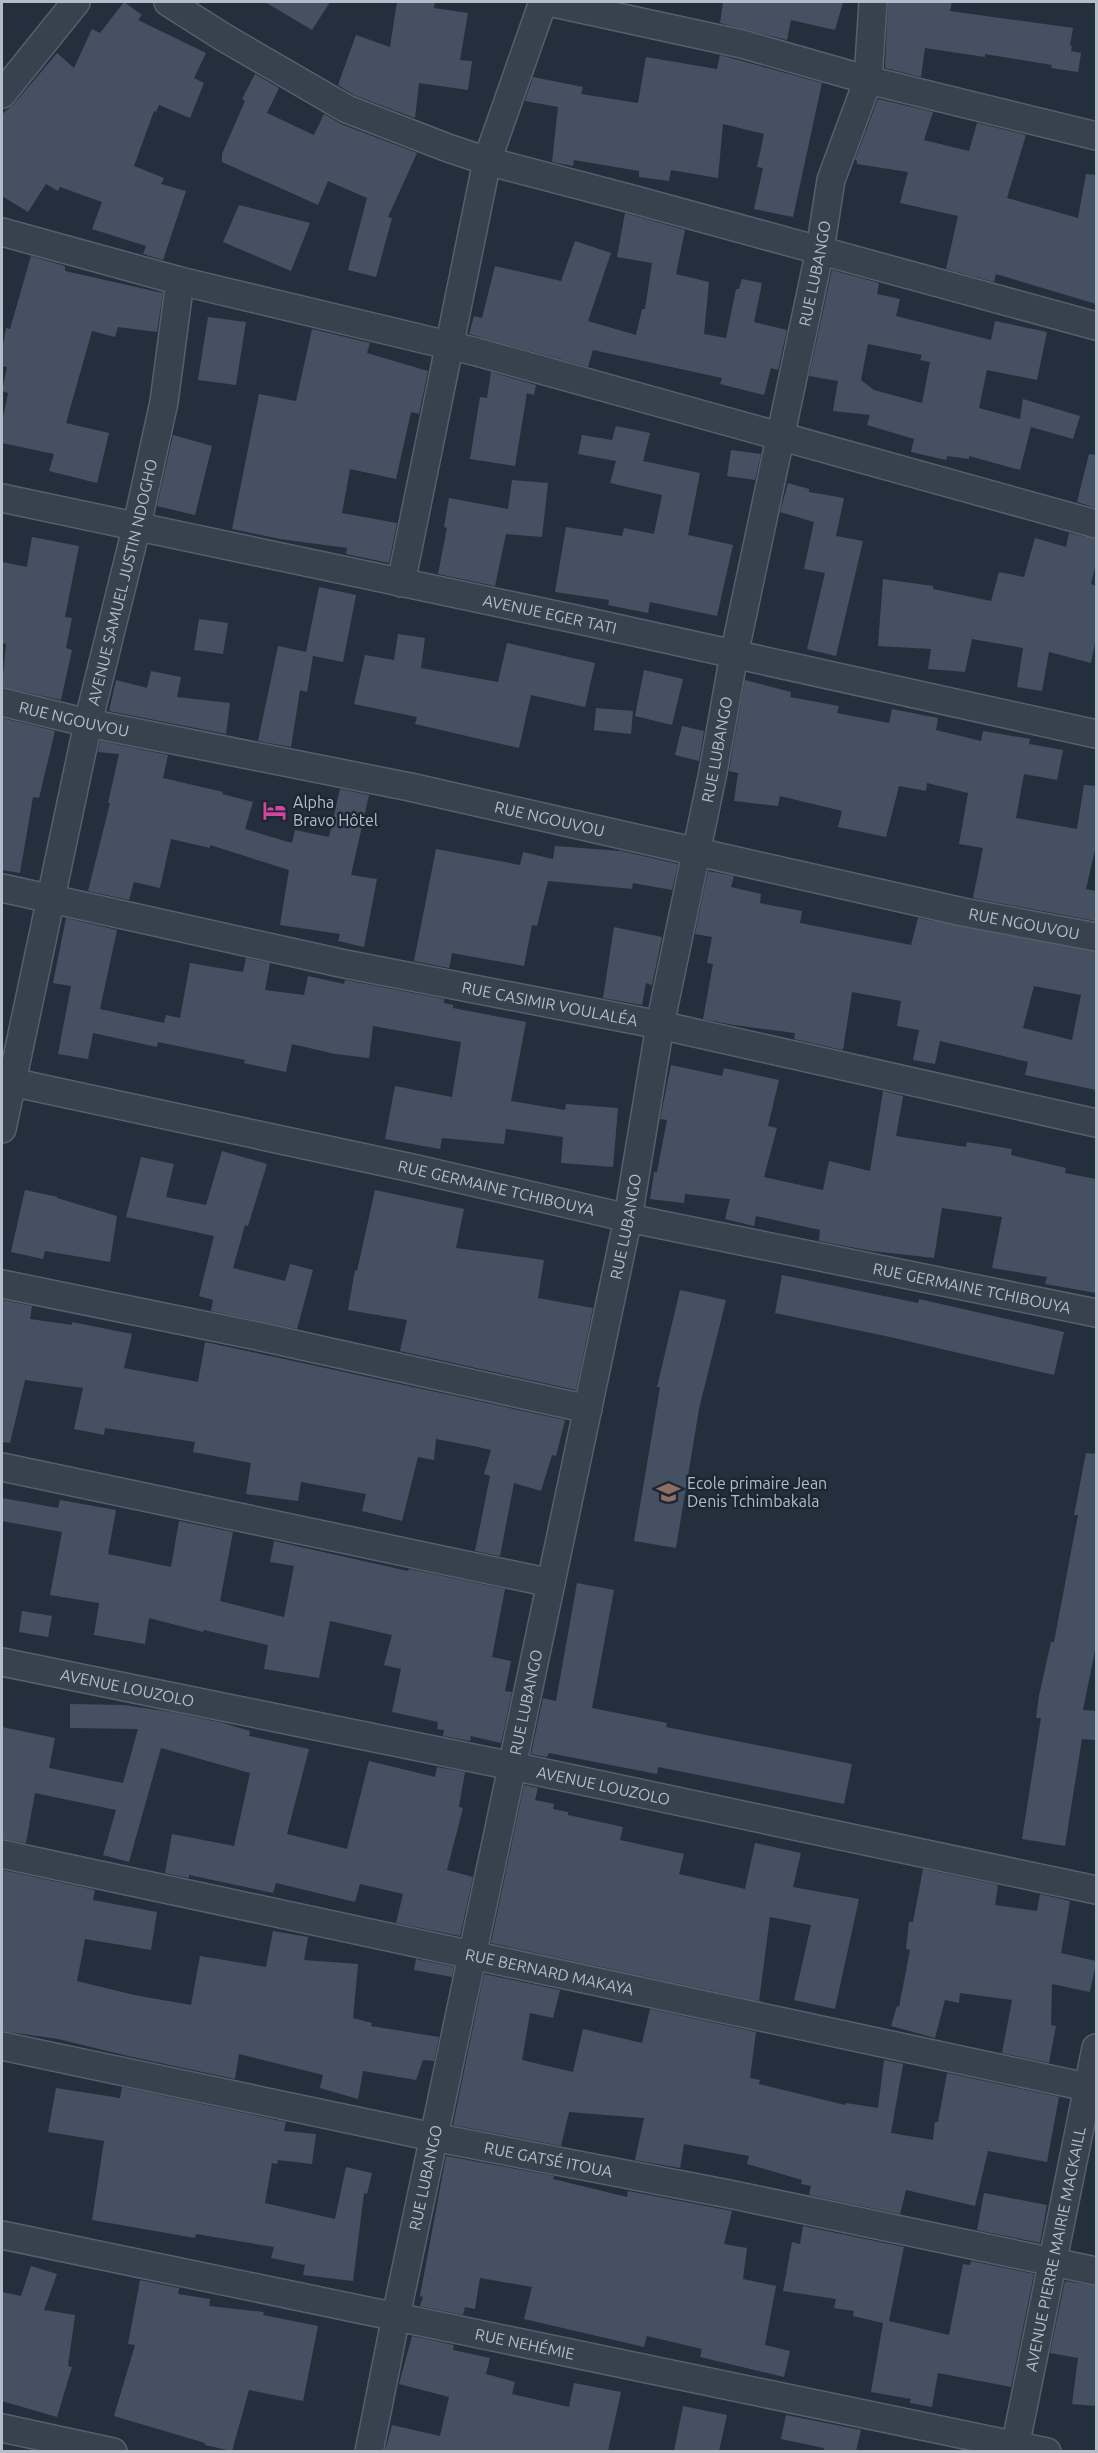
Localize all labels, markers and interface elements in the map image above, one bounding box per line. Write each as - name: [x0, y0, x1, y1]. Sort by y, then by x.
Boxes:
- street label: RUE LUBANGO: [795, 219, 834, 328]
- street label: AVENUE SAMUEL JUSTIN NDOGHO: [84, 457, 160, 707]
- street label: AVENUE EGER TATI: [481, 591, 618, 637]
- street label: RUE LUBANGO: [698, 695, 735, 804]
- street label: RUE NGOUVOU: [17, 697, 131, 740]
- place label: Alpha Bravo Hôtel: [293, 793, 378, 829]
- street label: RUE NGOUVOU: [493, 797, 606, 840]
- hotel icon: Alpha Bravo Hôtel: [262, 798, 288, 824]
- street label: RUE NGOUVOU: [967, 904, 1081, 943]
- street label: RUE CASIMIR VOULALÉA: [460, 978, 640, 1030]
- street label: RUE GERMAINE TCHIBOUYA: [396, 1156, 597, 1219]
- street label: RUE LUBANGO: [606, 1172, 644, 1281]
- street label: RUE GERMAINE TCHIBOUYA: [871, 1259, 1073, 1317]
- place label: Ecole primaire Jean Denis Tchimbakala: [687, 1474, 827, 1510]
- school or university icon: Ecole primaire Jean Denis Tchimbakala: [656, 1479, 682, 1505]
- street label: RUE LUBANGO: [506, 1648, 546, 1757]
- street label: AVENUE LOUZOLO: [59, 1665, 196, 1710]
- street label: AVENUE LOUZOLO: [535, 1762, 672, 1808]
- street label: RUE BERNARD MAKAYA: [464, 1945, 636, 1999]
- street label: RUE LUBANGO: [405, 2123, 445, 2232]
- street label: AVENUE PIERRE MAIRIE MACKAILL: [1022, 2125, 1089, 2373]
- street label: RUE GATSÉ ITOUA: [483, 2138, 615, 2180]
- street label: RUE NEHÉMIE: [474, 2324, 576, 2363]

